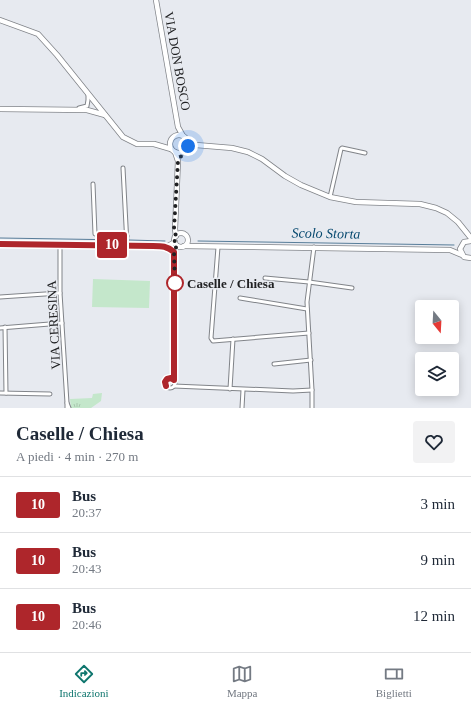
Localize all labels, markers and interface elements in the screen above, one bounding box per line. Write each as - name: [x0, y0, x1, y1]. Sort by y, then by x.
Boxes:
- street label: VIA DON BOSCO: [161, 10, 194, 112]
- your location: [178, 136, 198, 156]
- water label: Scolo Storta: [291, 225, 361, 242]
- line badge: 10: [94, 232, 130, 258]
- text: 10: [105, 237, 119, 252]
- marker: Caselle / Chiesa: [166, 274, 184, 292]
- place label: Caselle / Chiesa: [187, 276, 275, 291]
- street label: VIA CERESINA: [44, 279, 63, 370]
- north arrow: [415, 300, 459, 344]
- map controls: [415, 300, 459, 396]
- button: layers: [415, 352, 459, 396]
- button: heart: [413, 421, 455, 463]
- text: Caselle / Chiesa: [16, 423, 144, 444]
- text: A piedi · 4 min · 270 m: [16, 449, 138, 464]
- text: Bus: [72, 488, 96, 504]
- text: 3 min: [420, 496, 455, 512]
- text: 10: [31, 497, 45, 512]
- text: 20:37: [72, 505, 102, 520]
- text: Bus: [72, 544, 96, 560]
- text: 9 min: [420, 552, 455, 568]
- text: 10: [31, 553, 45, 568]
- text: 20:43: [72, 561, 102, 576]
- text: Bus: [72, 600, 96, 616]
- text: 12 min: [413, 608, 455, 624]
- text: 10: [31, 609, 45, 624]
- text: 20:46: [72, 617, 102, 632]
- tab: Indicazioni: [59, 663, 109, 699]
- tab: Mappa: [227, 663, 257, 699]
- tab: Biglietti: [376, 663, 412, 699]

